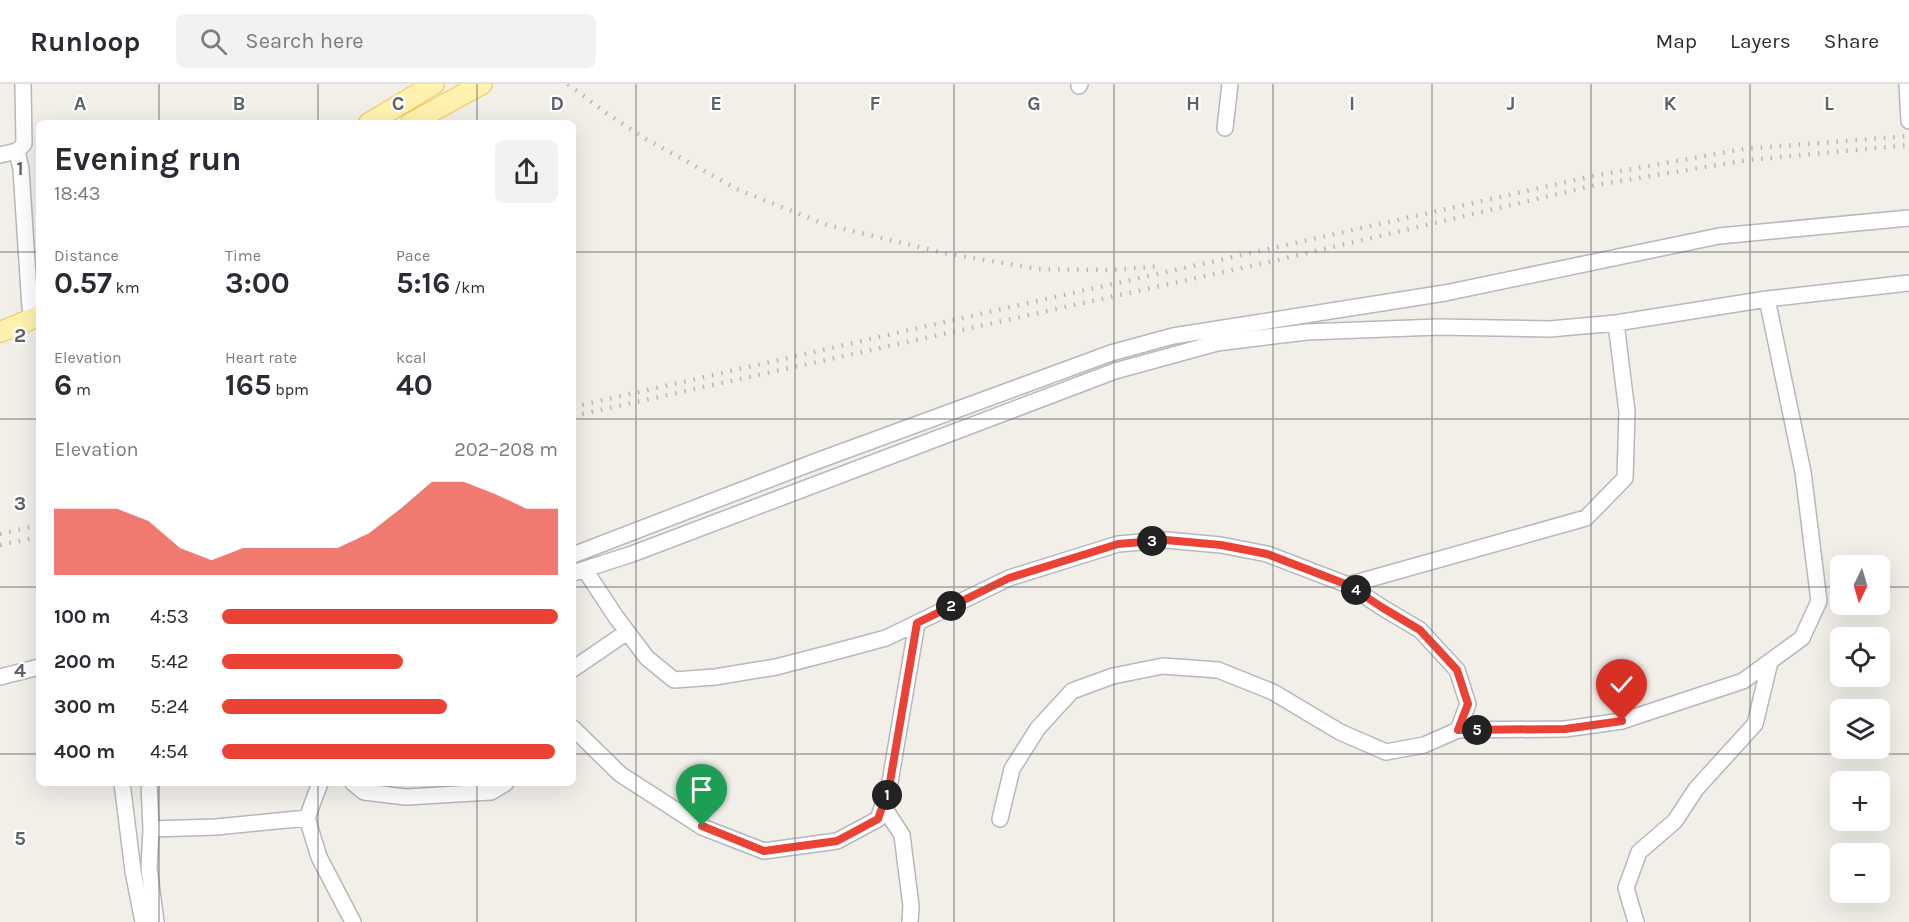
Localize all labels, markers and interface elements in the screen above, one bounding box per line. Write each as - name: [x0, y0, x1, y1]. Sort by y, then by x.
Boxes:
- search box: [176, 14, 596, 68]
- text: Runloop: [30, 25, 140, 58]
- icon: search: [197, 25, 230, 58]
- text: Search here: [245, 28, 364, 54]
- text: Map: [1655, 29, 1697, 53]
- text: Layers: [1730, 29, 1791, 53]
- text: Share: [1824, 29, 1879, 53]
- text: A: [74, 92, 87, 115]
- text: B: [233, 92, 245, 115]
- text: C: [392, 92, 404, 115]
- text: D: [550, 92, 564, 115]
- text: E: [710, 92, 722, 115]
- text: F: [870, 92, 881, 115]
- text: G: [1027, 92, 1041, 115]
- text: H: [1186, 92, 1200, 115]
- text: I: [1349, 92, 1355, 115]
- text: J: [1507, 92, 1515, 115]
- text: K: [1663, 92, 1677, 115]
- text: L: [1824, 92, 1834, 115]
- text: Evening run: [54, 140, 242, 178]
- button: share: [495, 140, 558, 203]
- text: 1: [16, 157, 24, 180]
- text: 18:43: [54, 182, 101, 205]
- text: Distance: [54, 246, 119, 265]
- text: Time: [225, 246, 261, 265]
- text: Pace: [396, 246, 430, 265]
- text: 0.57: [54, 265, 112, 301]
- text: 3:00: [225, 265, 290, 301]
- text: 5:16: [396, 265, 450, 301]
- text: km: [112, 278, 140, 297]
- text: /km: [450, 278, 485, 297]
- text: 2: [14, 324, 26, 347]
- text: Elevation: [54, 348, 122, 367]
- text: Heart rate: [225, 348, 297, 367]
- text: kcal: [396, 348, 427, 367]
- text: 6: [54, 367, 72, 403]
- text: 165: [225, 367, 271, 403]
- text: 40: [396, 367, 433, 403]
- text: m: [72, 380, 91, 399]
- text: bpm: [271, 380, 309, 399]
- text: Elevation: [54, 438, 139, 461]
- text: 202–208 m: [454, 438, 558, 461]
- text: 3: [14, 492, 26, 515]
- pin: 3: [1137, 526, 1167, 556]
- text: 3: [1147, 531, 1157, 550]
- north arrow: [1830, 555, 1890, 615]
- map controls: [1830, 555, 1890, 903]
- pin: 4: [1341, 575, 1371, 605]
- text: 4: [1351, 580, 1361, 599]
- pin: 2: [936, 591, 966, 621]
- text: 2: [946, 596, 956, 615]
- text: 100 m: [54, 605, 110, 628]
- text: 4:53: [150, 605, 189, 628]
- button: locate: [1830, 627, 1890, 687]
- text: 200 m: [54, 650, 115, 673]
- text: 5:42: [150, 650, 189, 673]
- text: 4: [14, 659, 26, 682]
- pin: [1596, 659, 1647, 721]
- icon: check: [1605, 668, 1638, 701]
- text: 300 m: [54, 695, 116, 718]
- text: 5:24: [150, 695, 189, 718]
- button: layers: [1830, 699, 1890, 759]
- pin: 5: [1462, 715, 1492, 745]
- text: 5: [1472, 720, 1482, 739]
- text: 400 m: [54, 740, 115, 763]
- text: 4:54: [150, 740, 188, 763]
- pin: [676, 764, 727, 826]
- button: +: [1830, 771, 1890, 831]
- icon: arrive: [685, 773, 718, 806]
- pin: 1: [872, 780, 902, 810]
- text: 1: [884, 785, 890, 804]
- text: 5: [14, 827, 26, 850]
- button: −: [1830, 843, 1890, 903]

